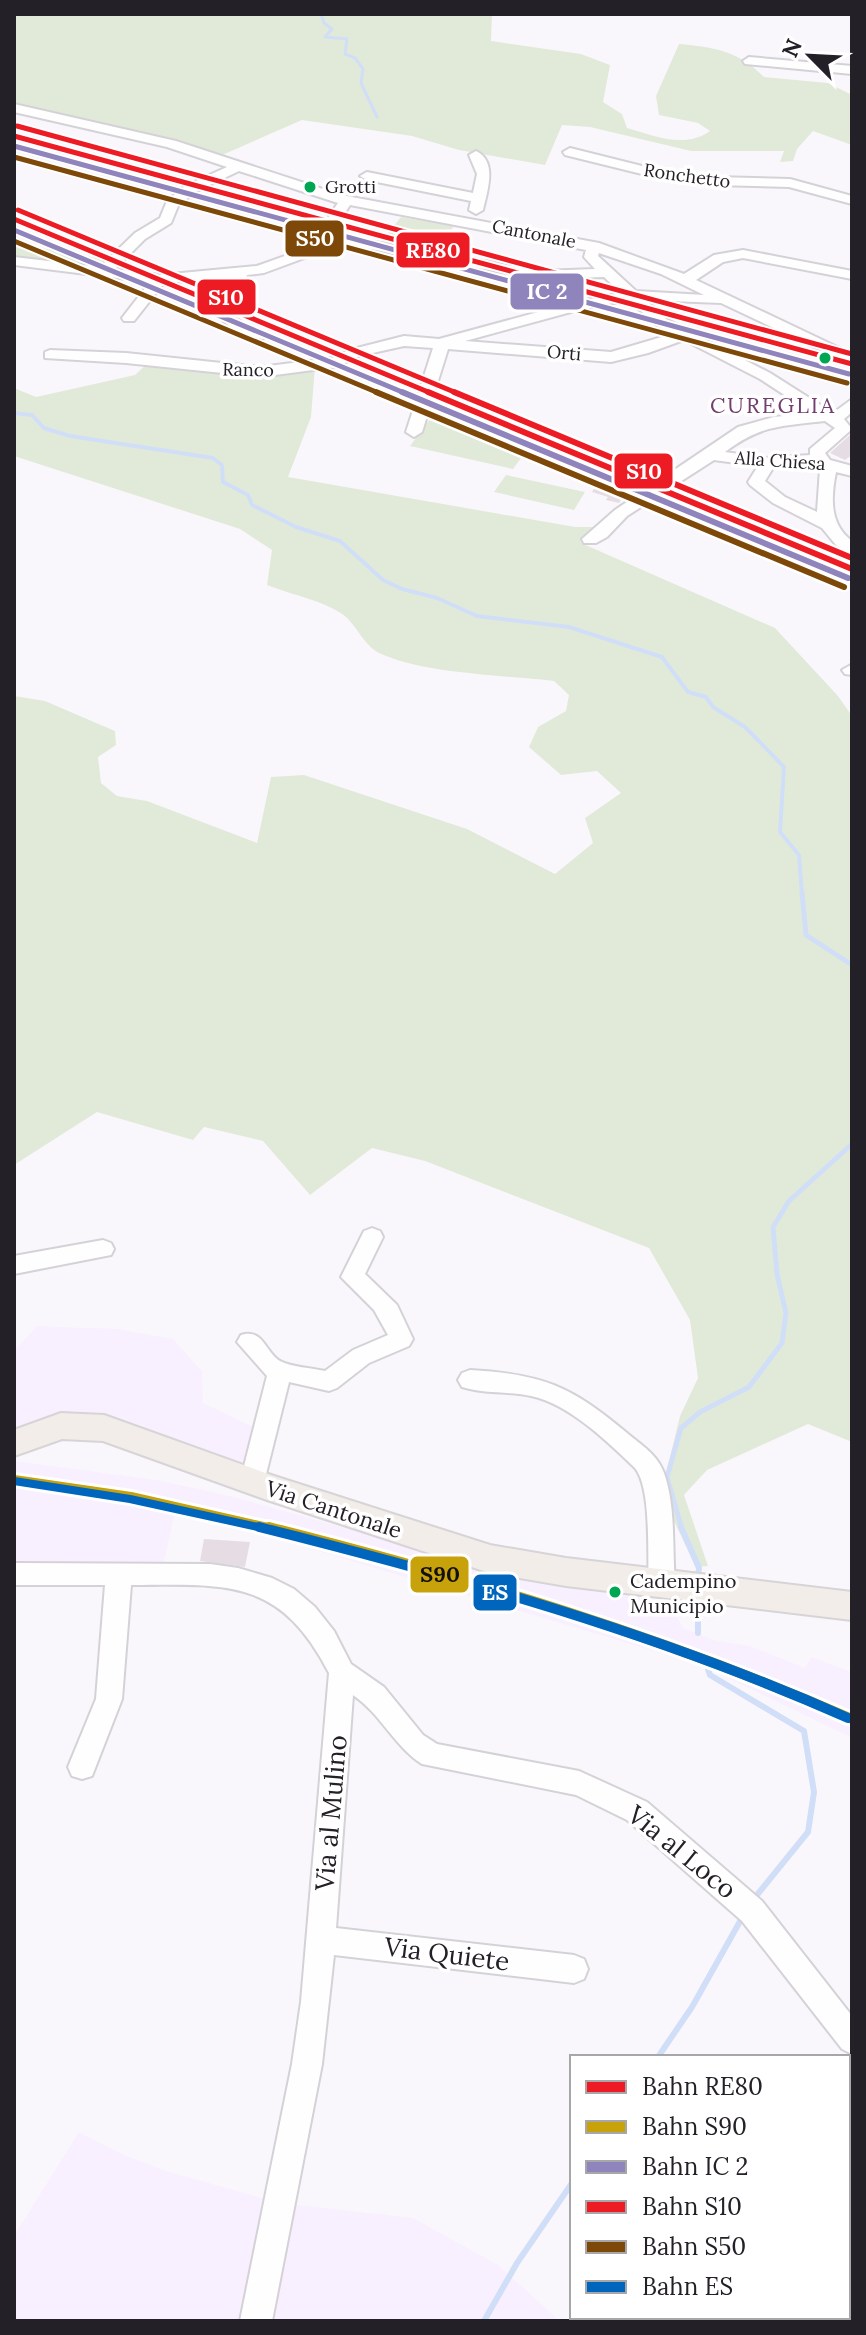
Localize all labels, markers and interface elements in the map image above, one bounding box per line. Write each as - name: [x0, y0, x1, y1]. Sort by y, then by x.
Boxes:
- north arrow: [770, 16, 850, 96]
- text: N: [775, 34, 808, 61]
- street label: Ronchetto: [642, 158, 732, 193]
- place label: Grotti: [325, 175, 376, 198]
- marker: Grotti: [302, 179, 318, 195]
- street label: Cantonale: [490, 214, 578, 253]
- line badge: S50: [284, 219, 345, 258]
- text: S50: [295, 224, 335, 252]
- line badge: RE80: [395, 231, 471, 269]
- text: RE80: [405, 236, 461, 264]
- line badge: IC 2: [509, 272, 585, 311]
- text: IC 2: [527, 277, 567, 305]
- line badge: S10: [196, 278, 257, 316]
- text: S10: [208, 283, 244, 311]
- street label: Orti: [546, 340, 582, 365]
- unlabelled marker: [817, 350, 833, 366]
- street label: Ranco: [222, 358, 274, 381]
- district label: CUREGLIA: [710, 391, 836, 419]
- street label: Alla Chiesa: [733, 446, 826, 475]
- line badge: S10: [613, 452, 674, 490]
- text: S10: [626, 457, 662, 485]
- street label: Via Cantonale: [262, 1474, 406, 1544]
- line badge: S90: [409, 1555, 470, 1594]
- text: S90: [420, 1560, 460, 1588]
- place label: Cadempino Municipio: [630, 1568, 736, 1618]
- line badge: ES: [472, 1573, 518, 1612]
- text: ES: [482, 1578, 508, 1606]
- marker: Cadempino Municipio: [607, 1584, 623, 1600]
- street label: Via al Mulino: [307, 1734, 354, 1893]
- street label: Via al Loco: [620, 1797, 743, 1906]
- street label: Via Quiete: [382, 1929, 511, 1978]
- legend: [570, 2055, 850, 2319]
- text: Bahn RE80: [642, 2071, 763, 2102]
- text: Bahn S90: [642, 2111, 747, 2142]
- text: Bahn IC 2: [642, 2151, 748, 2182]
- text: Bahn S10: [642, 2191, 742, 2222]
- text: Bahn S50: [642, 2231, 746, 2262]
- text: Bahn ES: [642, 2271, 733, 2302]

